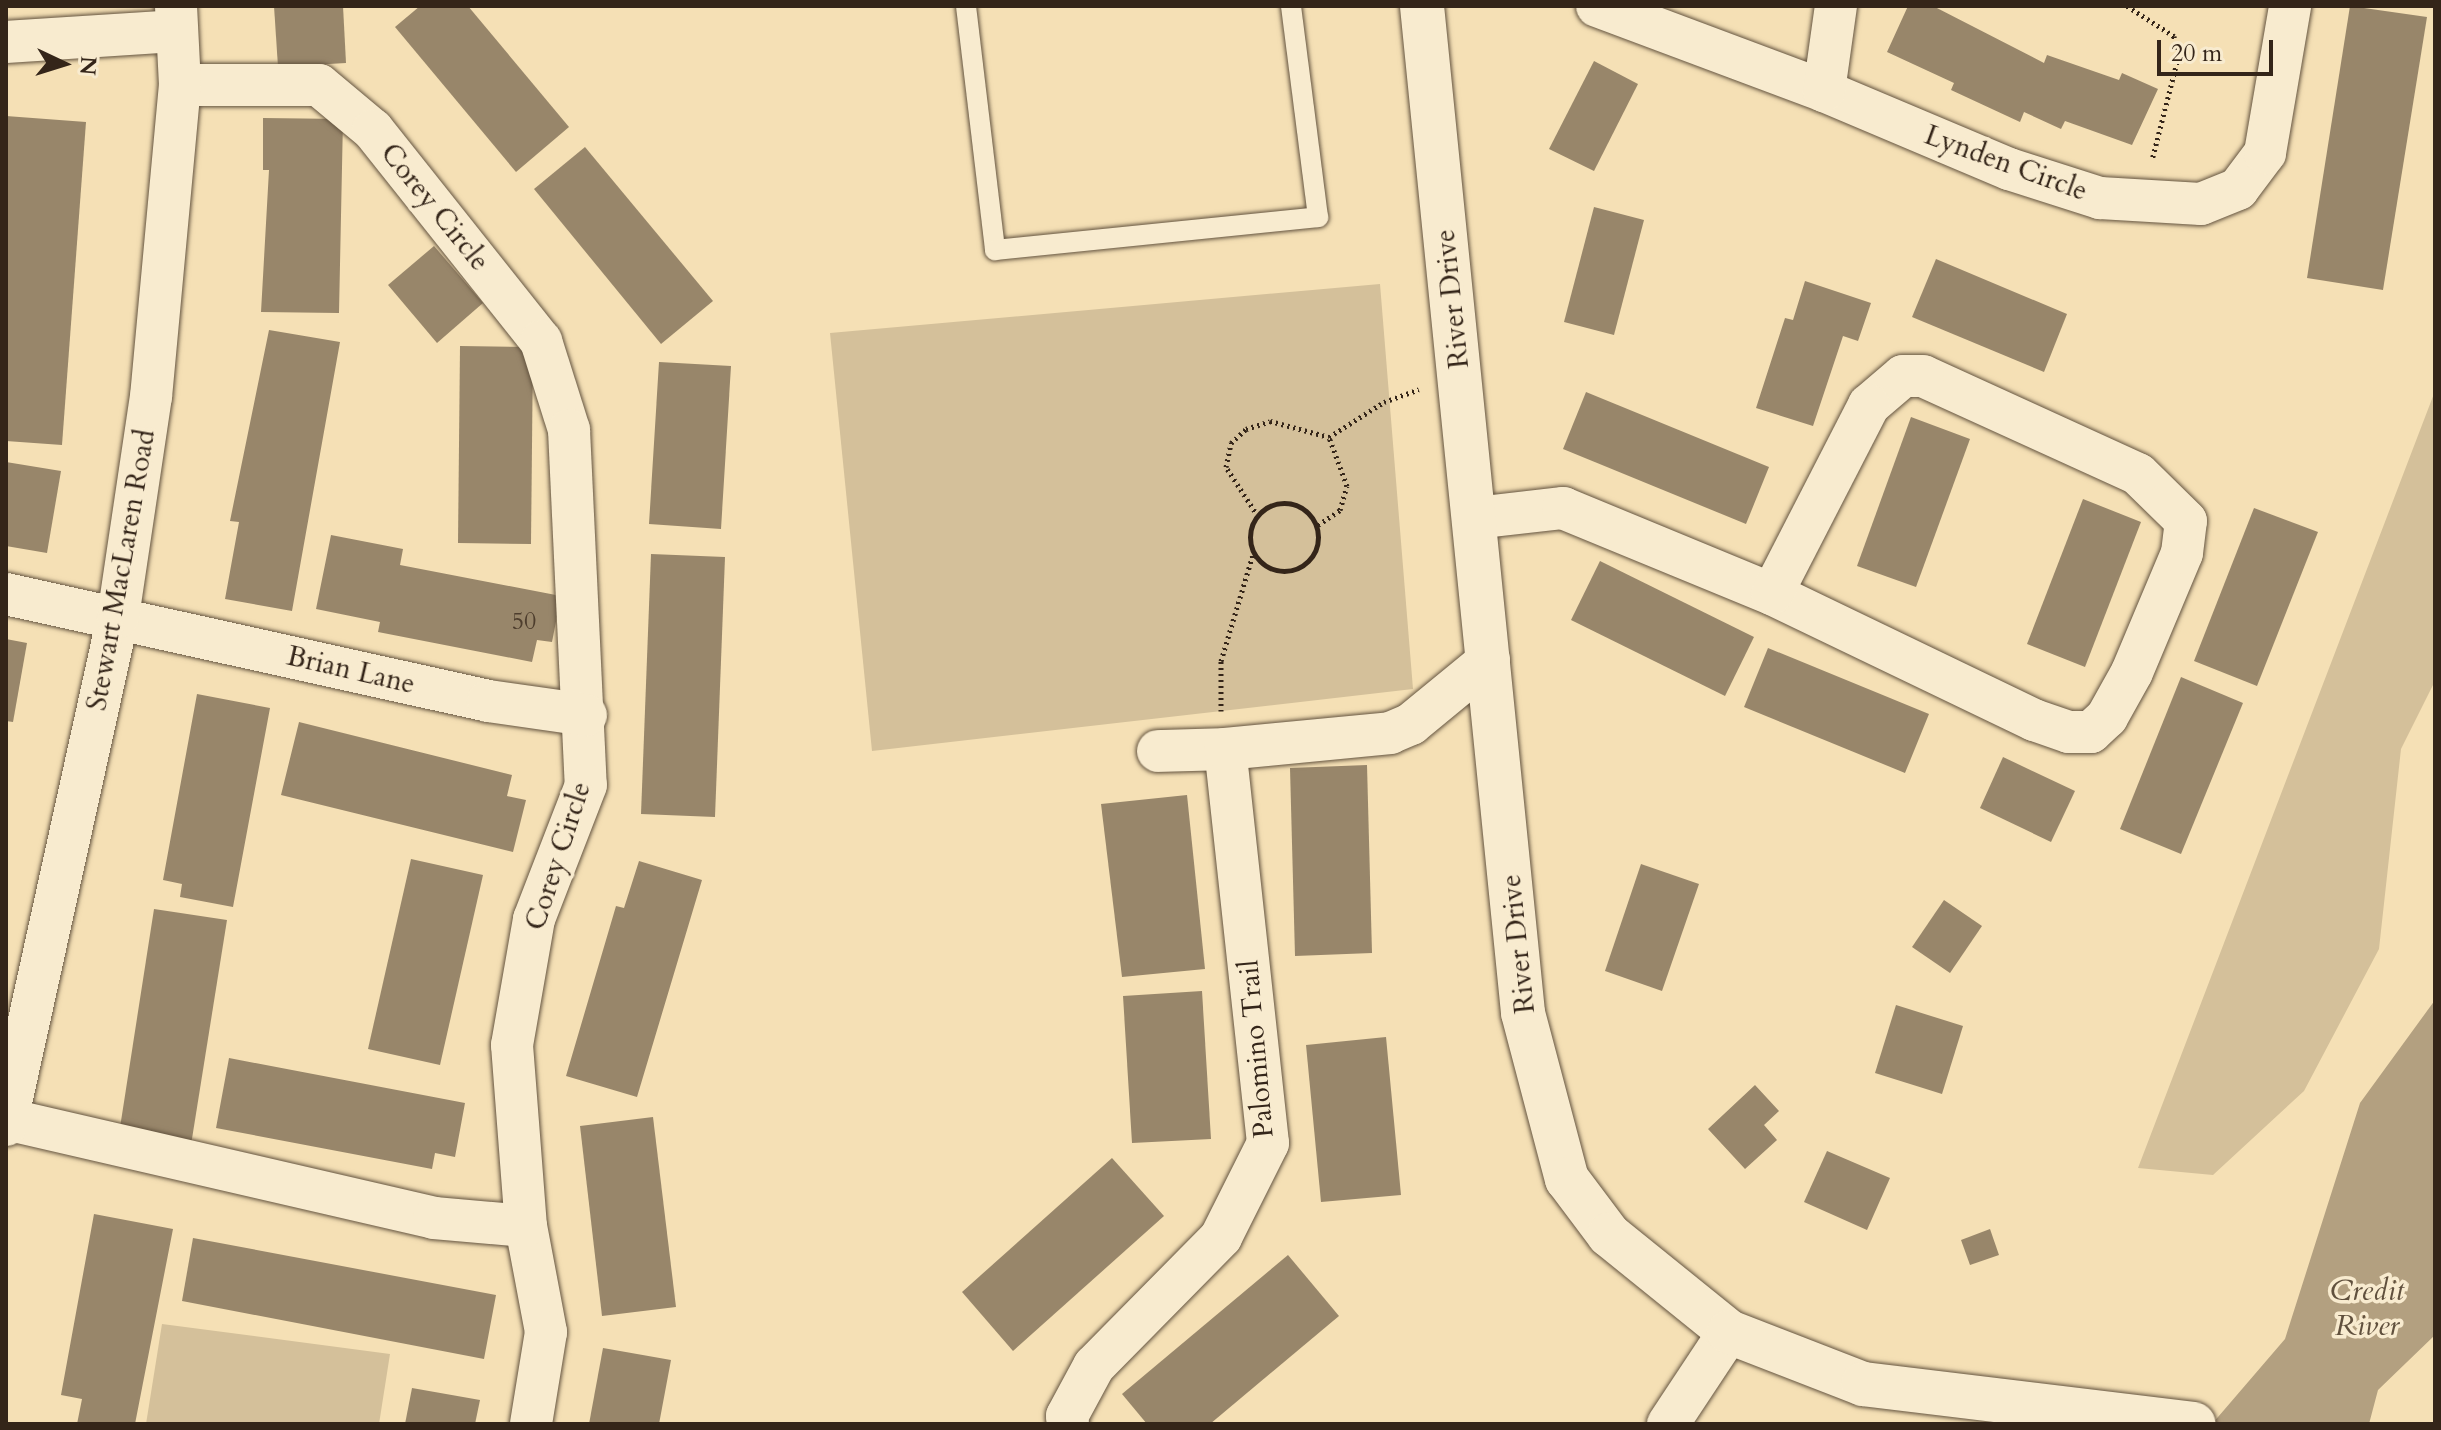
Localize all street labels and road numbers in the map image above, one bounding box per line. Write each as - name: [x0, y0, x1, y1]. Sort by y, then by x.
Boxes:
- street label: Lynden Circle: [1920, 118, 2092, 208]
- street label: Corey Circle: [374, 137, 496, 277]
- street label: River Drive: [1428, 228, 1476, 370]
- street label: Stewart MacLaren Road: [80, 427, 162, 713]
- street label: Brian Lane: [284, 639, 418, 701]
- street label: Corey Circle: [518, 778, 598, 934]
- street label: River Drive: [1494, 873, 1542, 1015]
- street label: Palomino Trail: [1231, 958, 1281, 1140]

